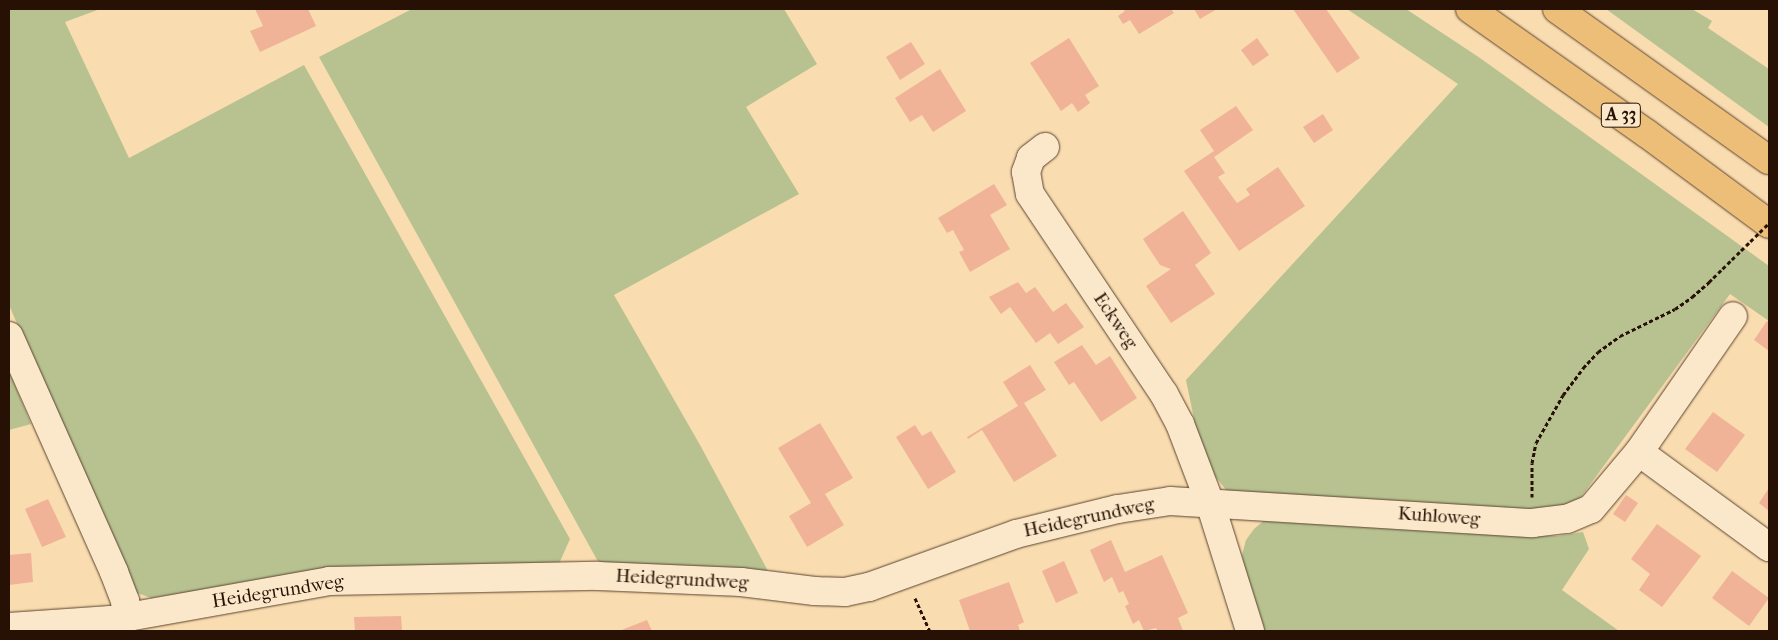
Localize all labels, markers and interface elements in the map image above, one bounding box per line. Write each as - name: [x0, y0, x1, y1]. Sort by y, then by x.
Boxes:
- road number: A 33: [1600, 100, 1642, 130]
- street label: Eckweg: [1088, 288, 1142, 354]
- street label: Heidegrundweg: [1022, 493, 1156, 543]
- street label: Kuhloweg: [1397, 503, 1481, 531]
- street label: Heidegrundweg: [615, 565, 749, 595]
- street label: Heidegrundweg: [210, 570, 346, 614]

